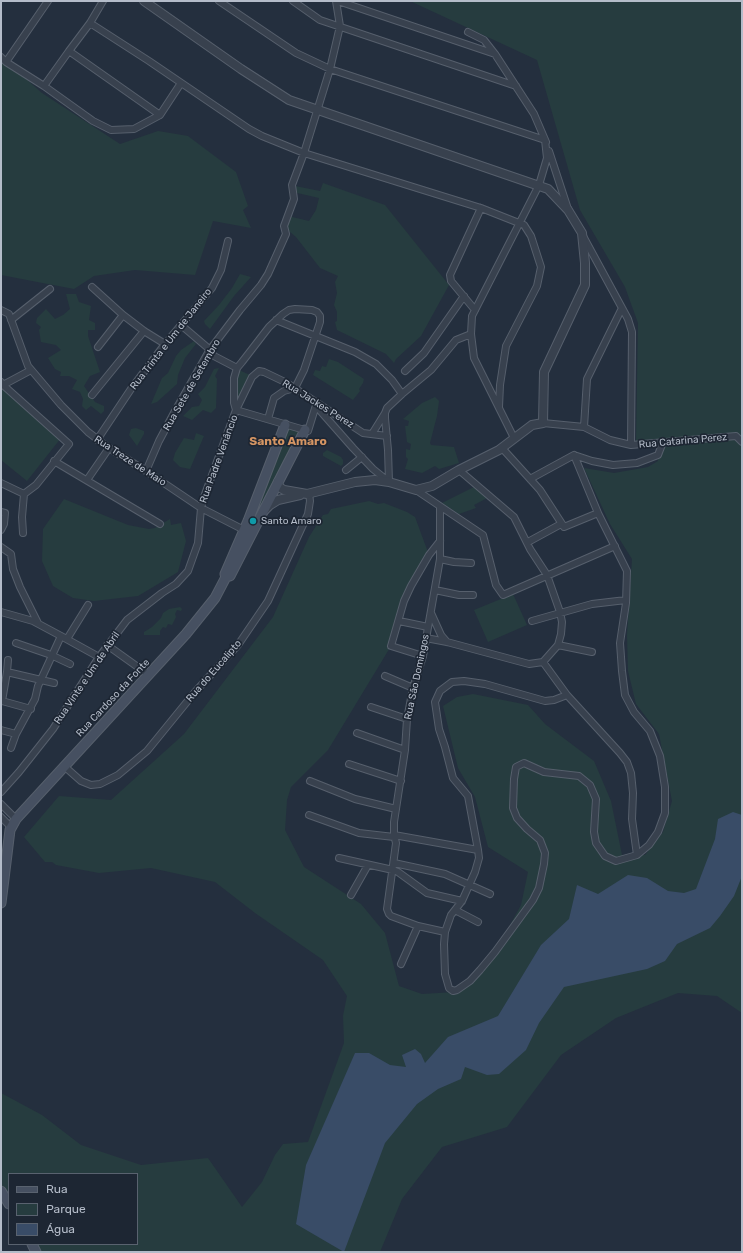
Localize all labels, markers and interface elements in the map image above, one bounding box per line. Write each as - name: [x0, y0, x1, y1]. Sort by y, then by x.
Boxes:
- street label: Rua Trinta e Um de Janeiro: [128, 286, 214, 392]
- street label: Rua Sete de Setembro: [161, 337, 223, 433]
- street label: Rua Jackes Perez: [280, 377, 356, 431]
- street label: Rua Padre Venâncio: [197, 413, 241, 505]
- street label: Rua Catarina Perez: [638, 431, 728, 451]
- street label: Rua Treze de Maio: [92, 433, 168, 489]
- district label: Santo Amaro: [249, 435, 327, 449]
- place label: Santo Amaro: [261, 515, 321, 527]
- marker: Santo Amaro: [248, 516, 258, 526]
- street label: Rua Vinte e Um de Abril: [52, 629, 122, 727]
- street label: Rua São Domingos: [402, 633, 432, 721]
- street label: Rua do Eucalipto: [184, 638, 244, 704]
- street label: Rua Cardoso da Fonte: [74, 657, 152, 739]
- legend: [8, 1173, 138, 1245]
- text: Rua: [46, 1182, 68, 1196]
- text: Parque: [46, 1202, 86, 1216]
- text: Água: [46, 1222, 75, 1236]

